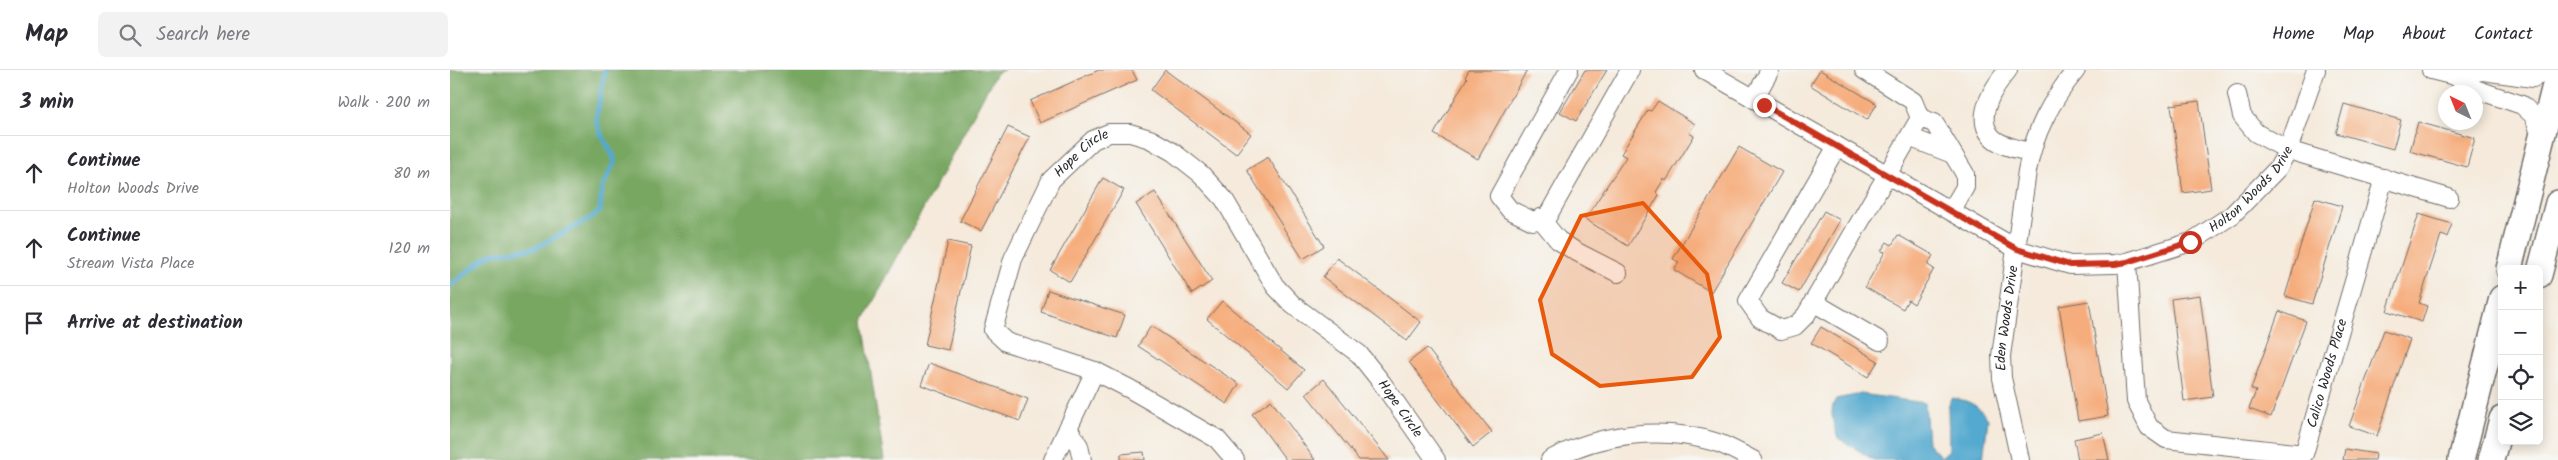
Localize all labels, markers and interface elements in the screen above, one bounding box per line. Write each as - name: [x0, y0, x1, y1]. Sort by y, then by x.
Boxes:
- search box: [98, 12, 448, 57]
- text: Map: [25, 15, 68, 54]
- text: Search here: [156, 20, 250, 50]
- text: Home: [2272, 20, 2315, 49]
- text: Map: [2343, 20, 2374, 49]
- text: About: [2402, 20, 2446, 49]
- text: Contact: [2474, 20, 2533, 49]
- icon: search: [116, 21, 144, 49]
- north arrow: [2438, 85, 2483, 130]
- text: 3 min: [20, 86, 74, 119]
- text: Walk · 200 m: [337, 90, 430, 115]
- route end: [1753, 94, 1776, 117]
- street label: Hope Circle: [1049, 123, 1113, 183]
- street label: Holton Woods Drive: [2204, 141, 2299, 238]
- text: Continue: [67, 146, 140, 176]
- icon: ahead: [20, 159, 48, 187]
- text: 80 m: [393, 161, 430, 186]
- text: Holton Woods Drive: [67, 176, 199, 201]
- text: Continue: [67, 221, 140, 251]
- route start: [2179, 231, 2202, 254]
- icon: ahead: [20, 234, 48, 262]
- text: 120 m: [389, 236, 430, 261]
- text: Stream Vista Place: [67, 251, 195, 276]
- street label: Eden Woods Drive: [1990, 264, 2025, 372]
- map controls: [2498, 265, 2543, 445]
- button: +: [2498, 265, 2543, 310]
- text: Arrive at destination: [67, 308, 243, 338]
- icon: arrive: [20, 309, 48, 337]
- button: −: [2498, 310, 2543, 355]
- street label: Calico Woods Place: [2301, 316, 2354, 430]
- button: locate: [2498, 355, 2543, 400]
- street label: Hope Circle: [1372, 375, 1429, 443]
- button: layers: [2498, 400, 2543, 445]

